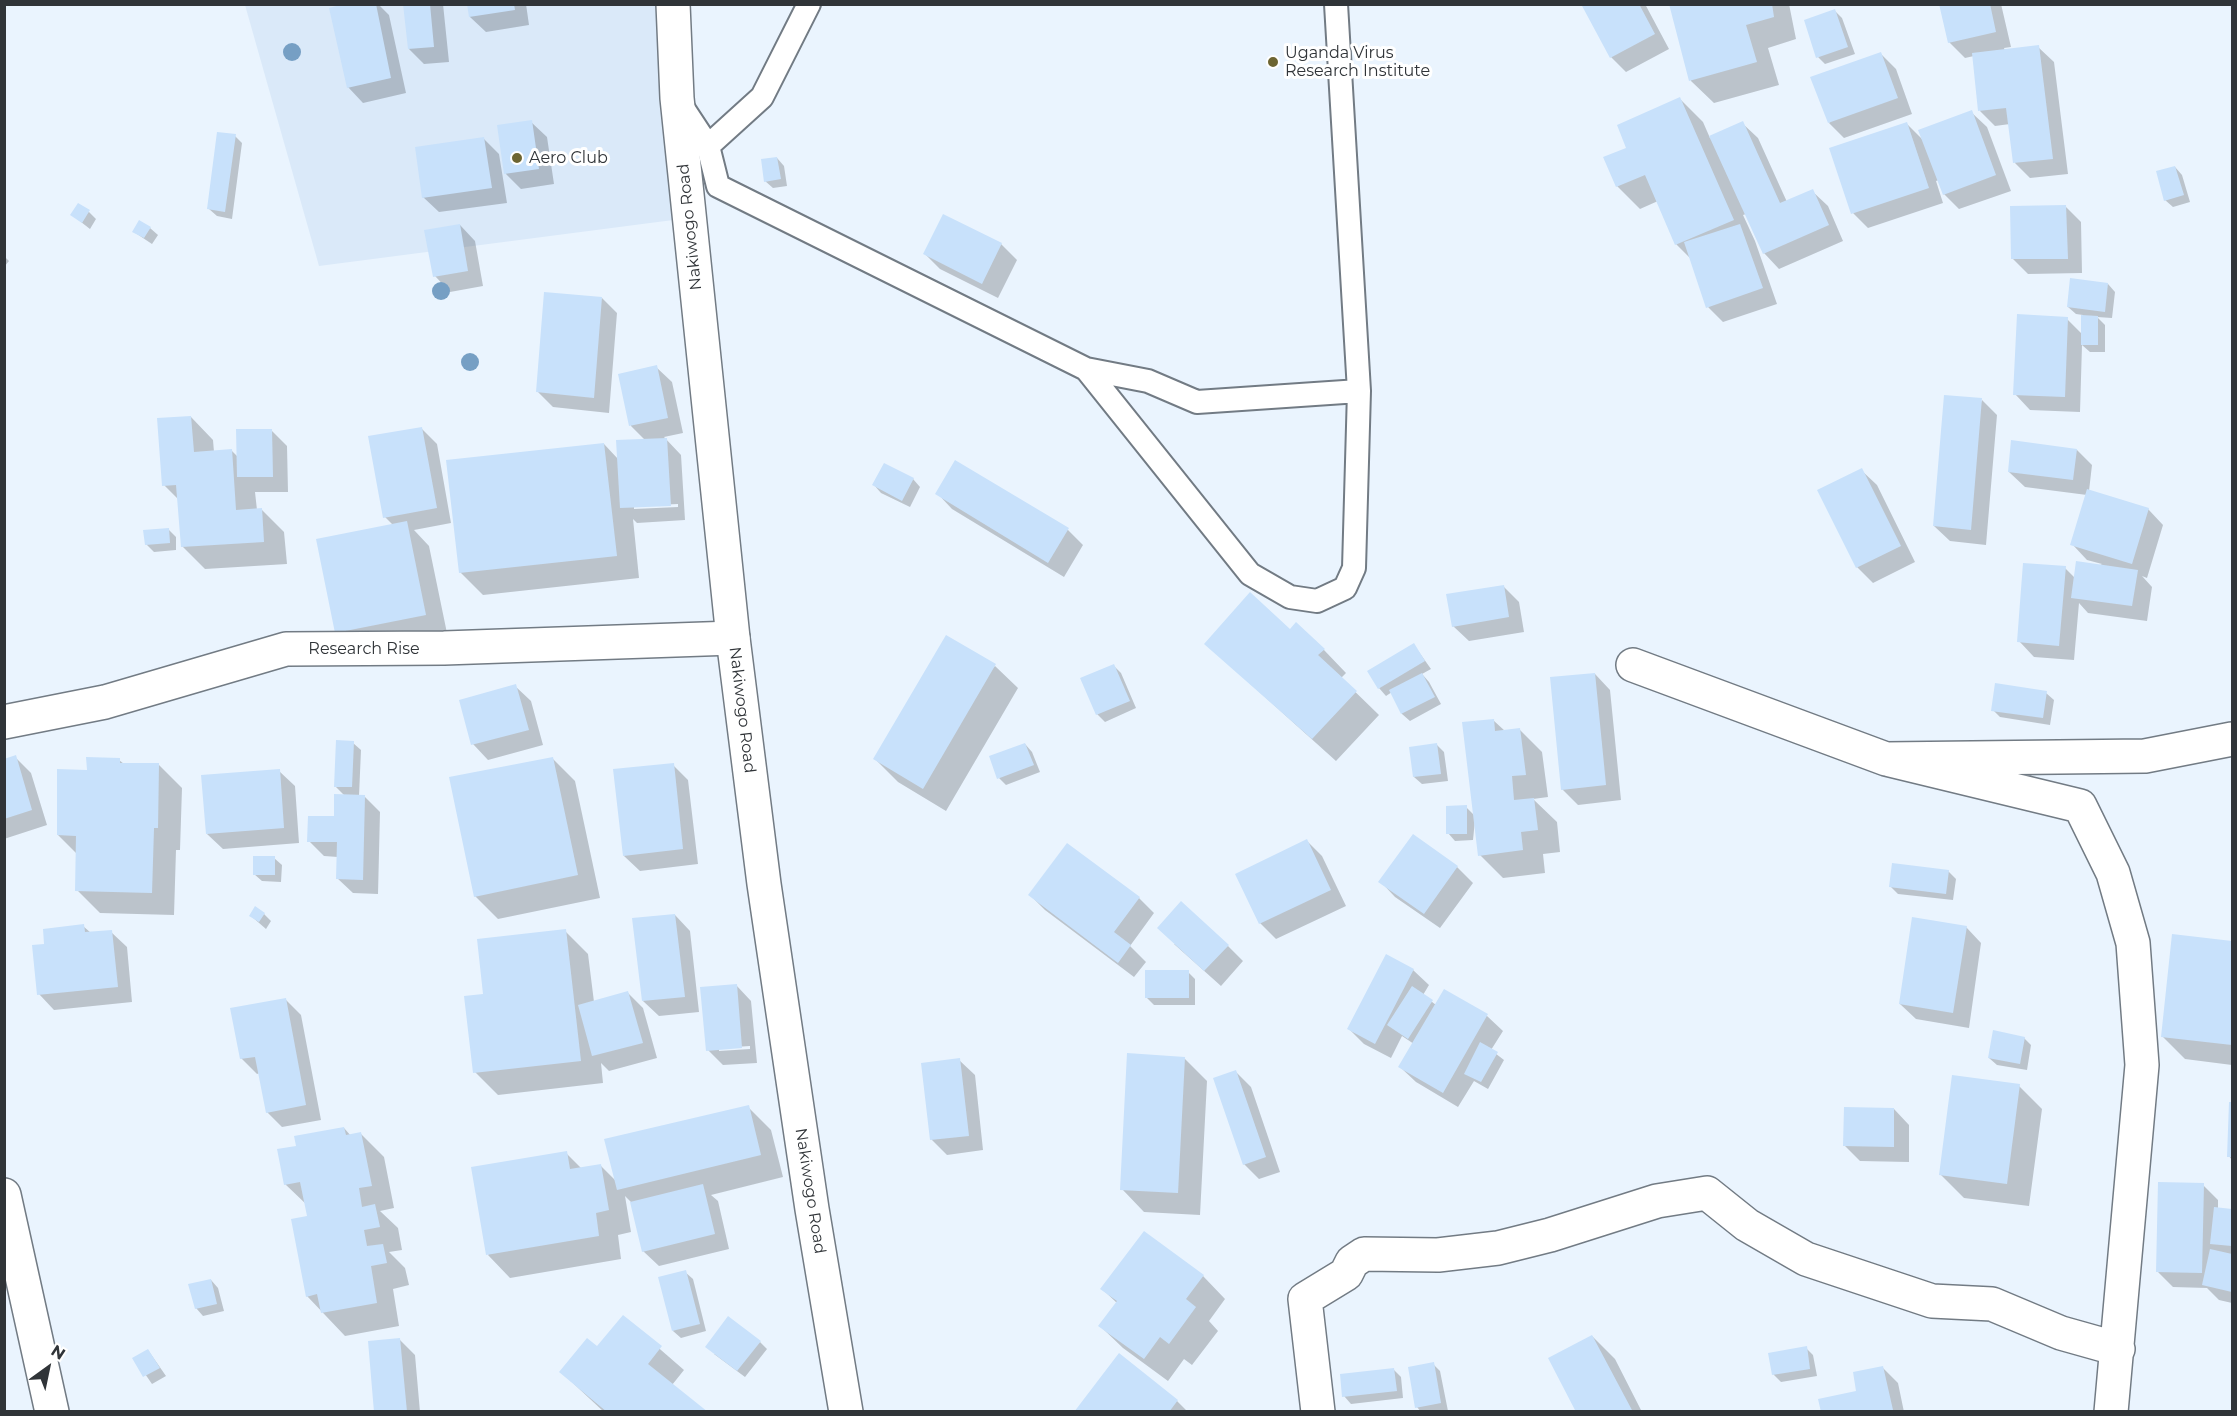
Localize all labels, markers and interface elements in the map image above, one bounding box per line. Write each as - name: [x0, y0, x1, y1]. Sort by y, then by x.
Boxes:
- place label: Uganda Virus Research Institute: [1285, 43, 1430, 81]
- marker: Uganda Virus Research Institute: [1266, 55, 1280, 69]
- place label: Aero Club: [529, 148, 608, 168]
- marker: Aero Club: [510, 151, 524, 165]
- street label: Nakiwogo Road: [674, 163, 706, 291]
- street label: Research Rise: [308, 639, 420, 659]
- street label: Nakiwogo Road: [725, 646, 759, 774]
- street label: Nakiwogo Road: [791, 1127, 829, 1255]
- north arrow: [18, 1338, 78, 1398]
- text: N: [47, 1341, 69, 1364]

